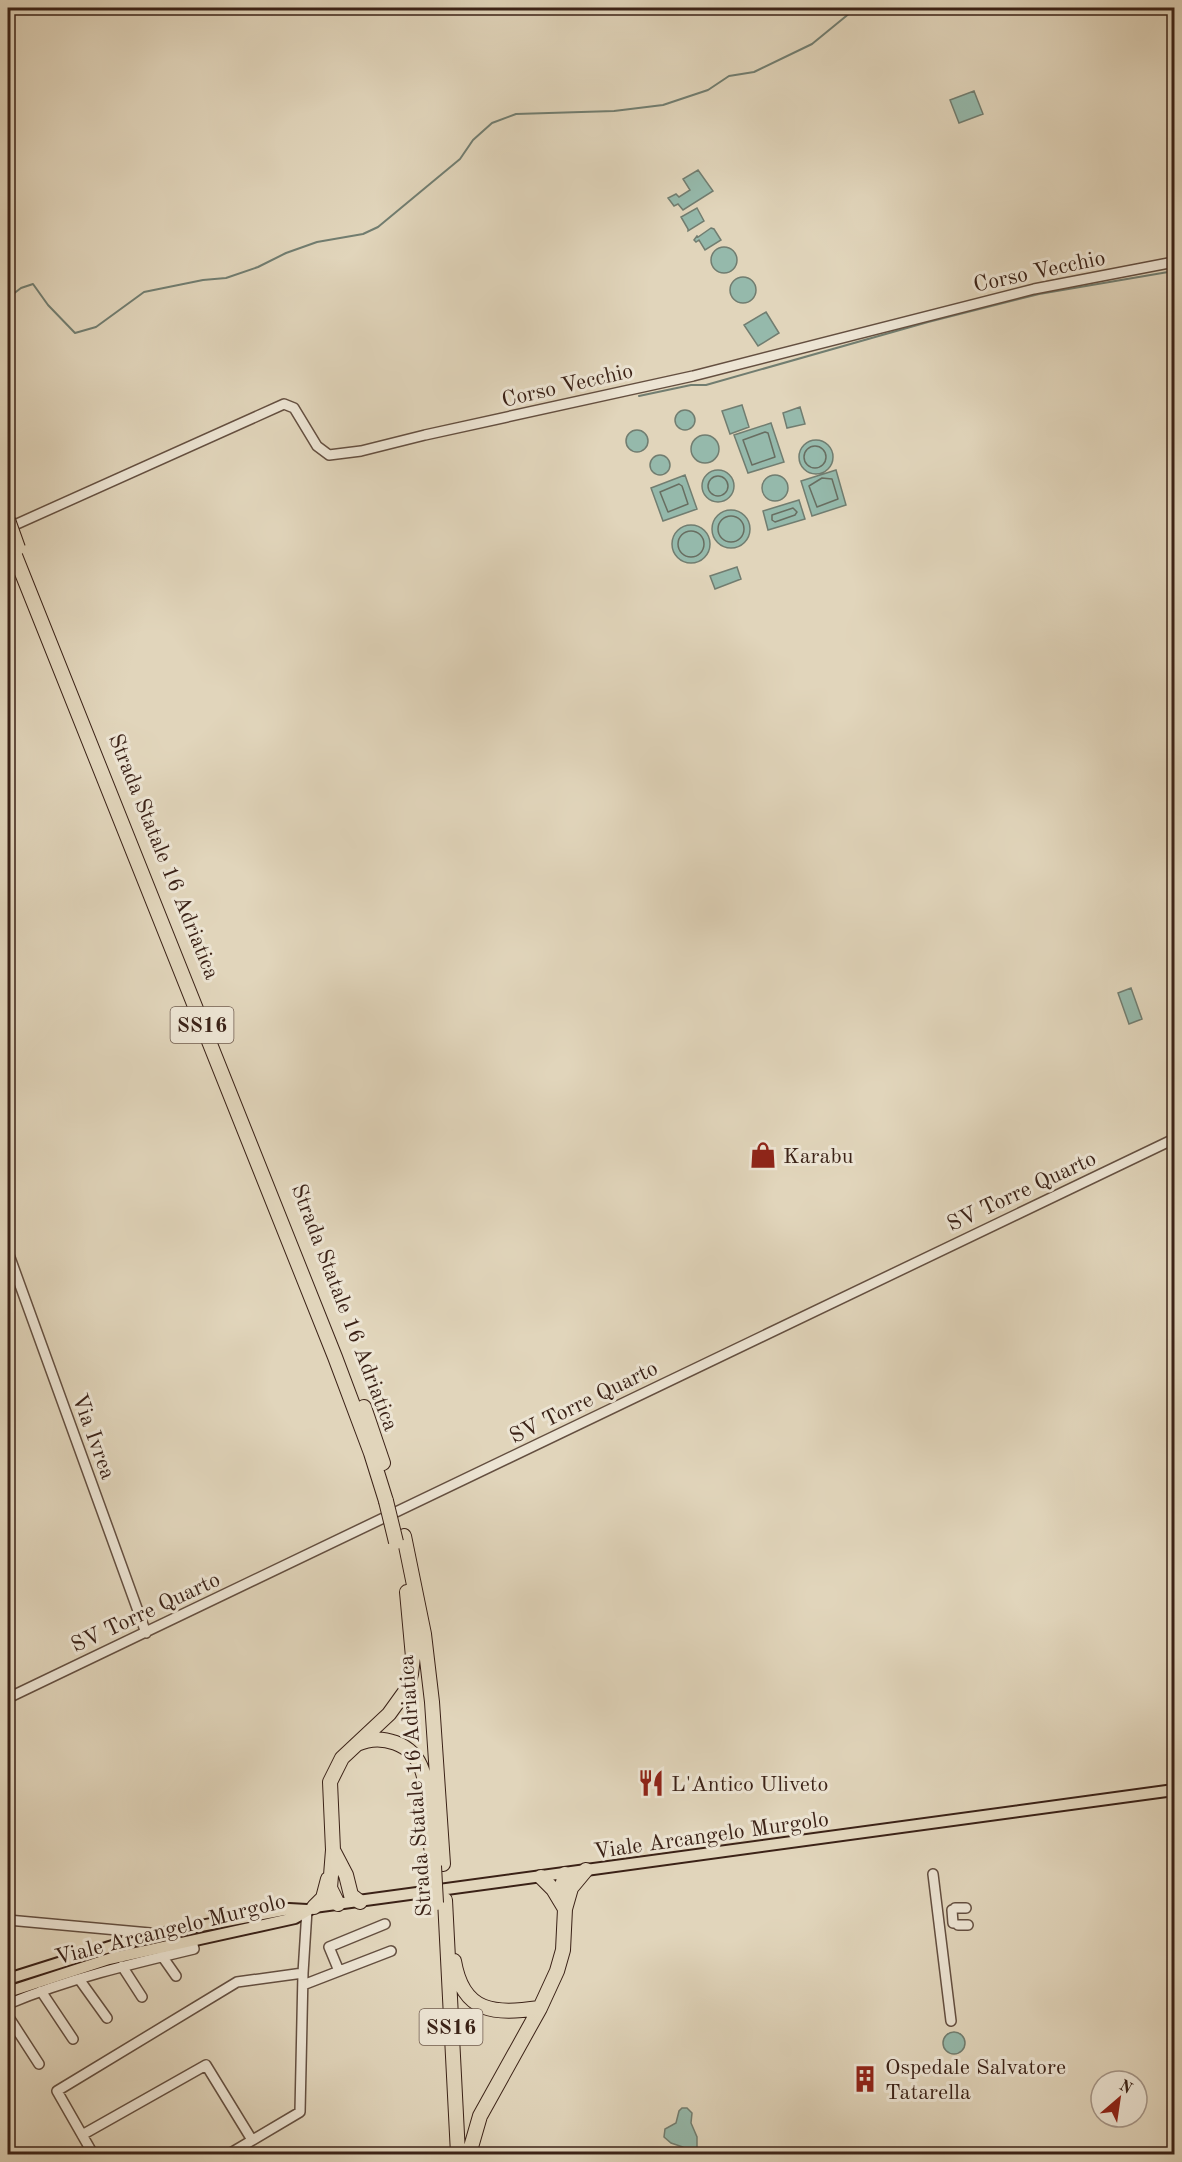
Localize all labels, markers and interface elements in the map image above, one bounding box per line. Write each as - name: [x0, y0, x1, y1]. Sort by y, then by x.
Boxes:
- street label: Corso Vecchio: [971, 247, 1107, 297]
- street label: Corso Vecchio: [500, 360, 635, 412]
- street label: Strada Statale 16 Adriatica: [104, 731, 223, 983]
- road number: SS16: [170, 1007, 234, 1043]
- shop icon: Karabu: [748, 1140, 778, 1170]
- place label: Karabu: [783, 1146, 854, 1168]
- street label: SV Torre Quarto: [944, 1148, 1100, 1236]
- street label: Strada Statale 16 Adriatica: [287, 1181, 402, 1434]
- street label: SV Torre Quarto: [506, 1357, 661, 1448]
- street label: Via Ivrea: [68, 1391, 119, 1483]
- street label: SV Torre Quarto: [68, 1569, 224, 1657]
- street label: Strada Statale 16 Adriatica: [396, 1654, 436, 1918]
- restaurant icon: L'Antico Uliveto: [636, 1768, 666, 1798]
- place label: L'Antico Uliveto: [671, 1774, 828, 1796]
- street label: Viale Arcangelo Murgolo: [592, 1809, 830, 1863]
- street label: Viale Arcangelo Murgolo: [53, 1891, 288, 1969]
- road number: SS16: [420, 2009, 482, 2045]
- place label: Ospedale Salvatore Tatarella: [885, 2057, 1066, 2104]
- building icon: Ospedale Salvatore Tatarella: [850, 2064, 880, 2094]
- north arrow: [1089, 2069, 1149, 2129]
- text: N: [1116, 2078, 1135, 2098]

